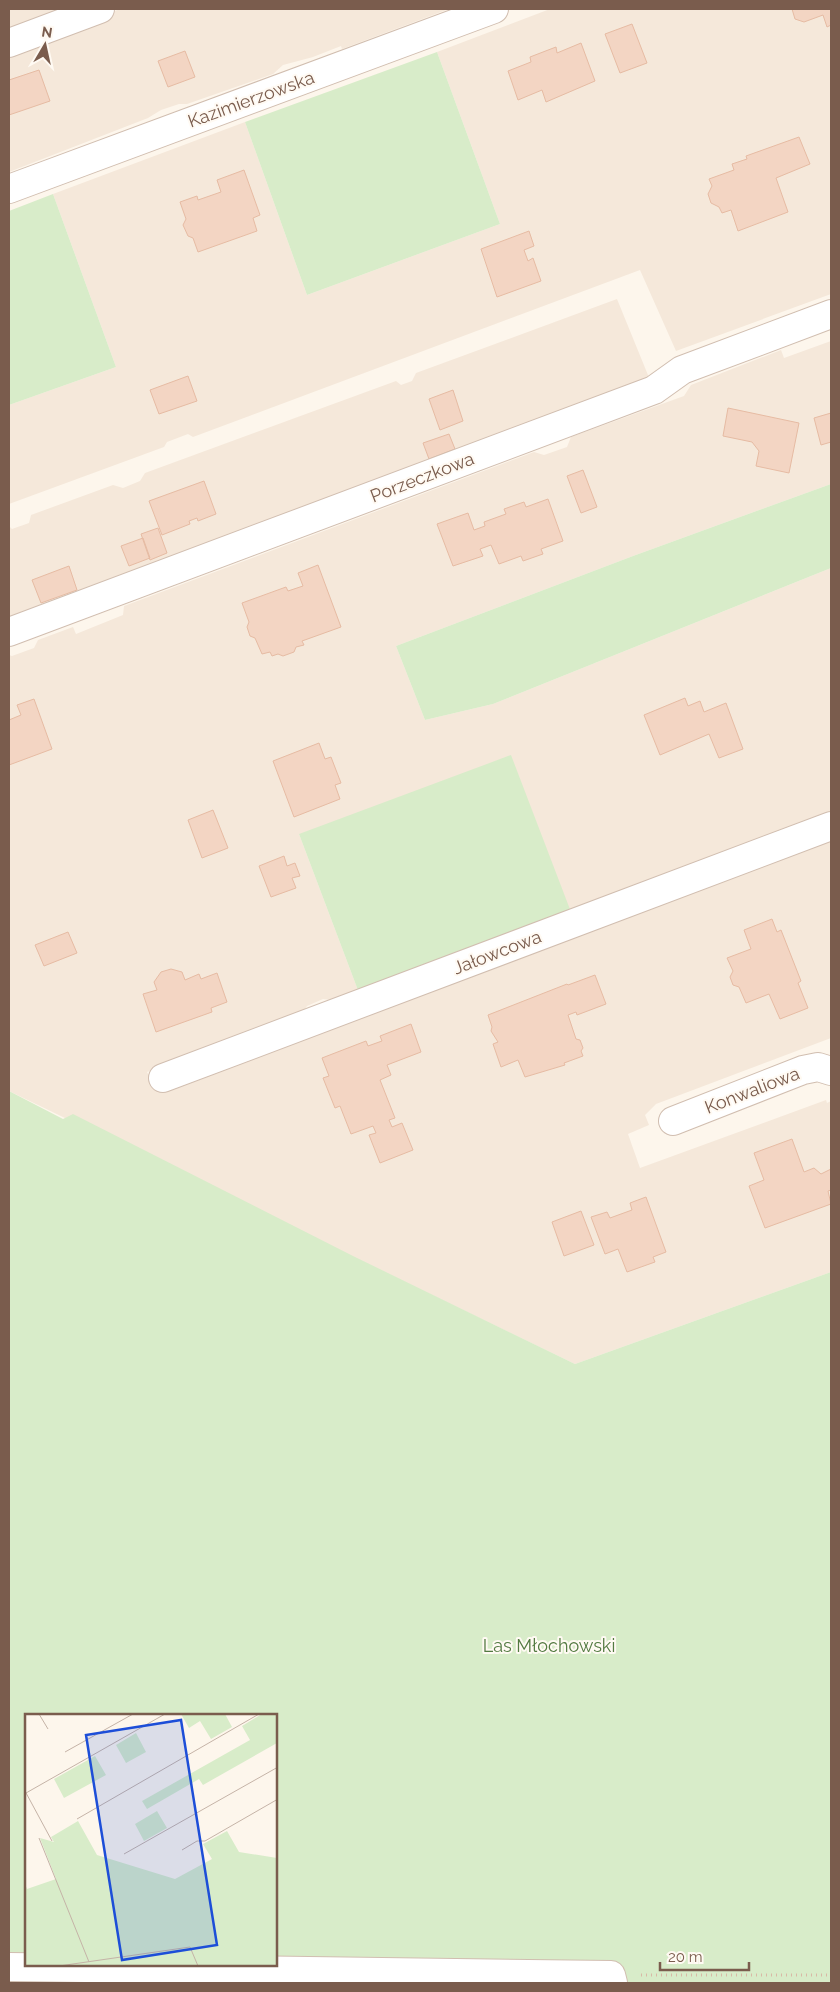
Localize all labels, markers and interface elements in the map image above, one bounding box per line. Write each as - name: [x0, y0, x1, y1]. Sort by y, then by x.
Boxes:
- north arrow: [20, 20, 70, 70]
- text: N: [41, 23, 54, 41]
- street label: Kazimierzowska: [185, 66, 317, 132]
- street label: Porzeczkowa: [367, 448, 477, 506]
- street label: Jałowcowa: [450, 926, 544, 978]
- street label: Konwaliowa: [702, 1062, 802, 1118]
- park label: Las Młochowski: [483, 1635, 615, 1656]
- inset map: [25, 1714, 278, 1967]
- scale bar: [660, 1940, 749, 1972]
- text: 20 m: [668, 1948, 703, 1966]

